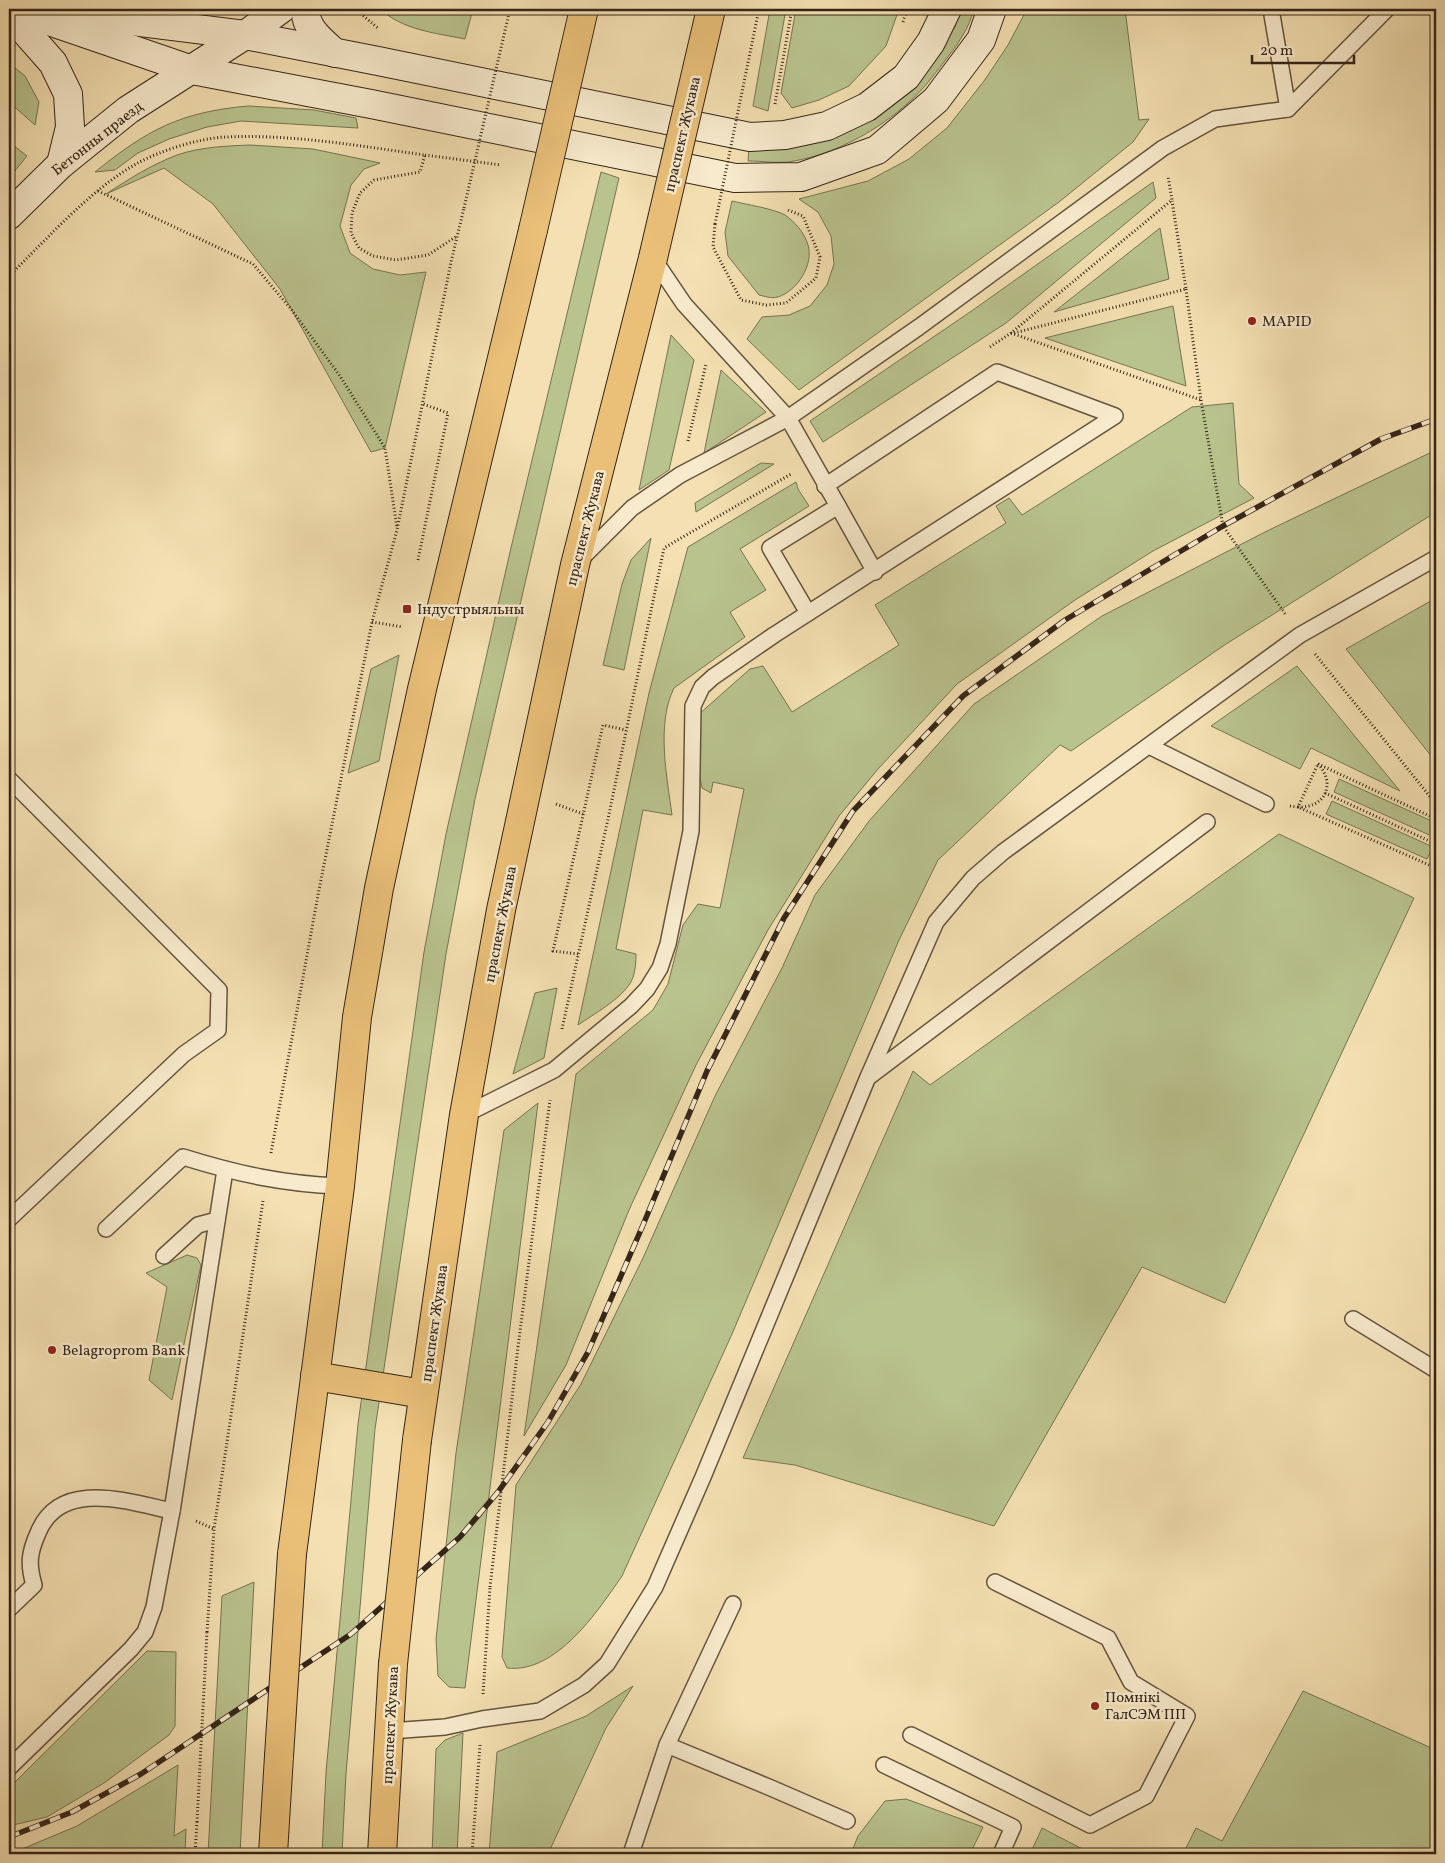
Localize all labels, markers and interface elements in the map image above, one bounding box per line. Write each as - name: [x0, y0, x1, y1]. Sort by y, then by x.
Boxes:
- scale bar: [1252, 32, 1355, 64]
- text: 20 m: [1260, 41, 1293, 62]
- street label: праспект Жукава: [660, 74, 707, 194]
- street label: Бетонны праезд: [48, 97, 148, 181]
- place label: MAPID: [1262, 312, 1312, 333]
- marker: MAPID: [1246, 315, 1258, 327]
- street label: праспект Жукава: [562, 469, 611, 588]
- place label: Індустрыяльны: [417, 600, 525, 621]
- marker: Індустрыяльны: [401, 603, 413, 615]
- street label: праспект Жукава: [480, 864, 523, 984]
- street label: праспект Жукава: [417, 1263, 454, 1383]
- place label: Belagroprom Bank: [62, 1341, 185, 1362]
- marker: Belagroprom Bank: [46, 1344, 58, 1356]
- street label: праспект Жукава: [378, 1666, 405, 1785]
- place label: Помнікі ГалСЭМ ПП: [1105, 1688, 1186, 1726]
- marker: Помнікі ГалСЭМ ПП: [1089, 1700, 1101, 1712]

